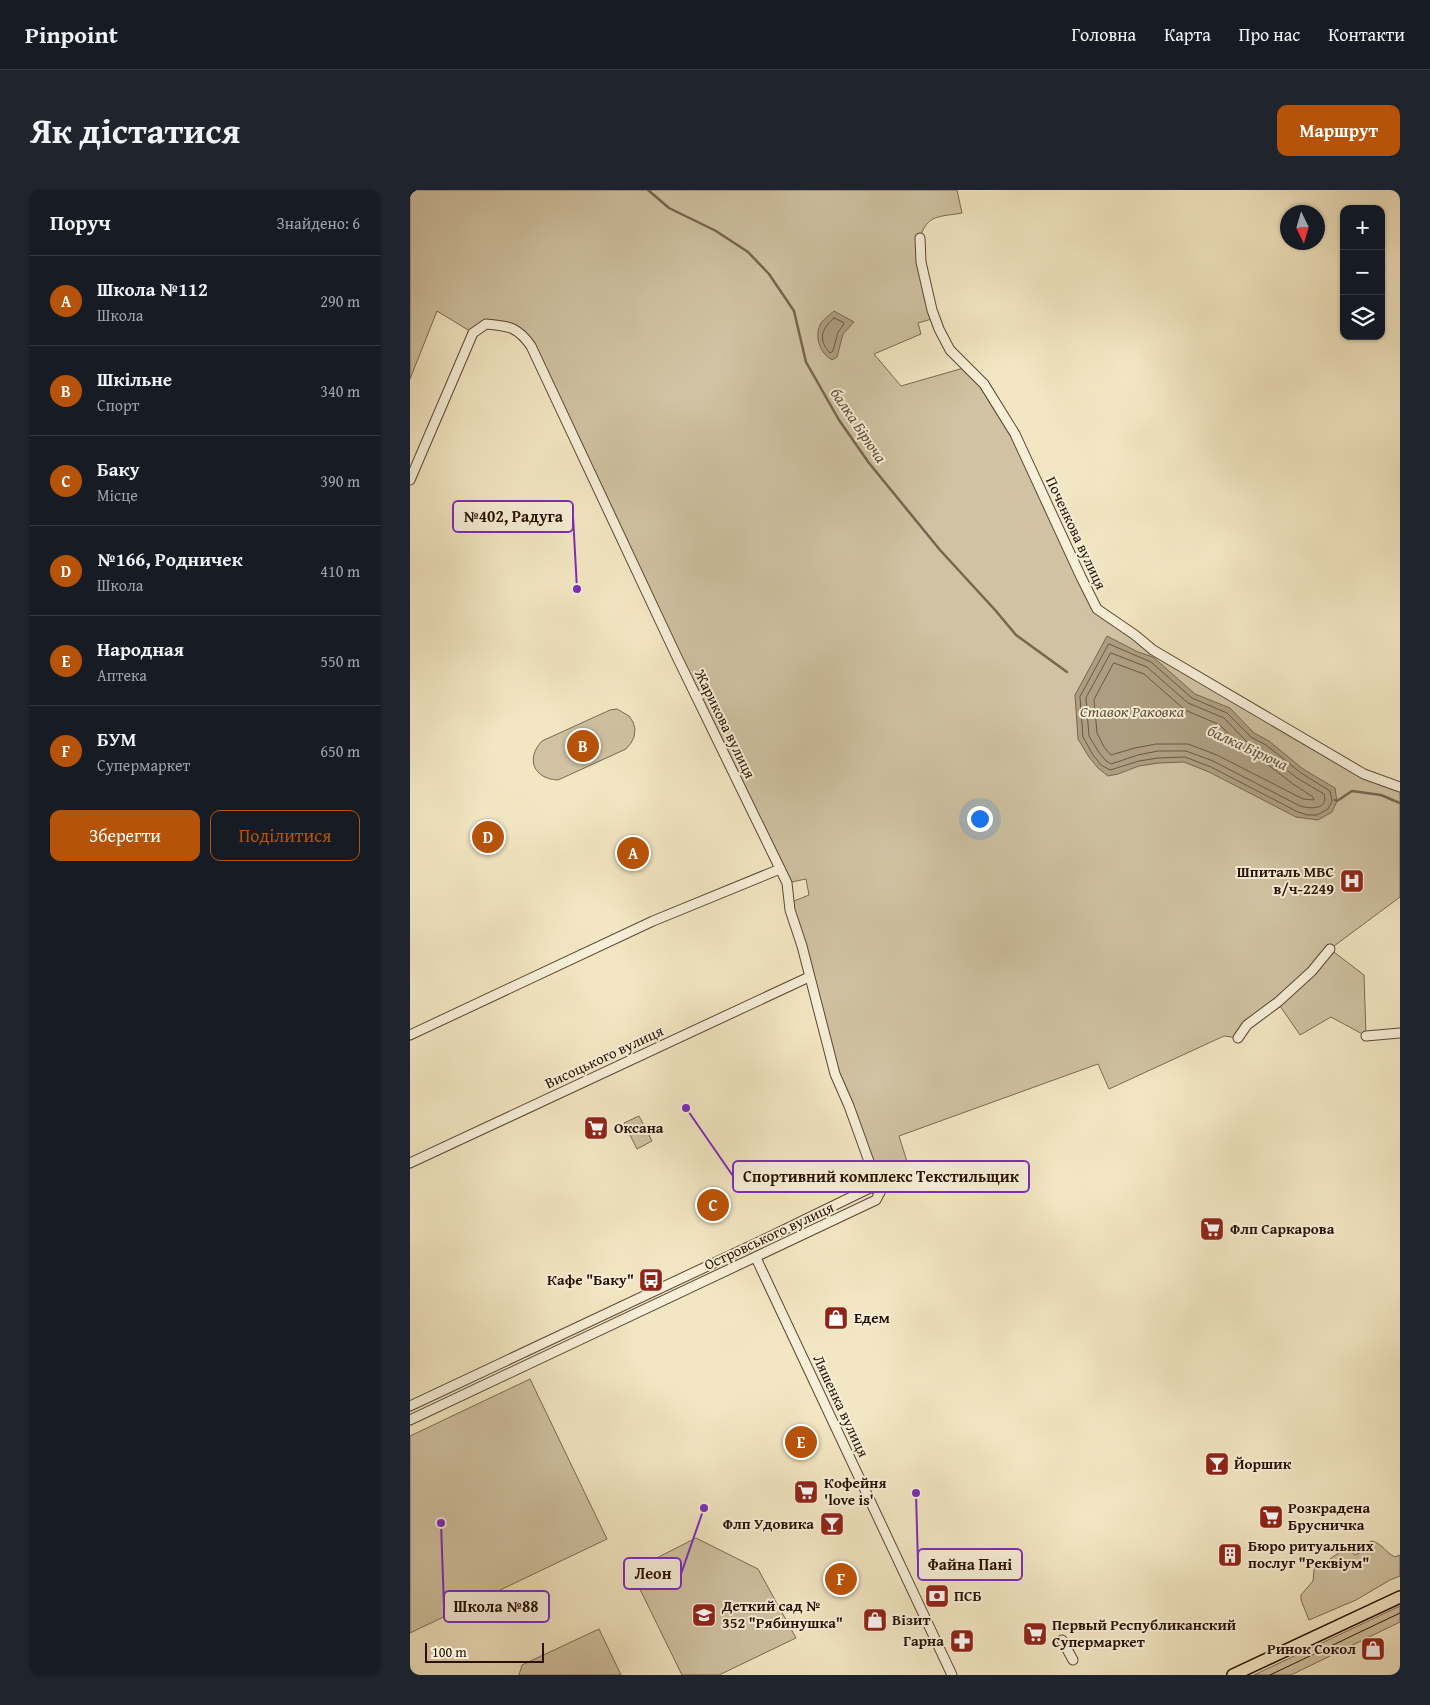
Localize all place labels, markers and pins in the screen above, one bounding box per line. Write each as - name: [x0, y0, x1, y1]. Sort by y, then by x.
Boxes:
- callout: №402, Радуга: [453, 501, 573, 532]
- pin: B: [567, 727, 599, 765]
- pin: D: [472, 818, 504, 856]
- pin: A: [617, 834, 649, 872]
- place label: Шпиталь МВС в/ч-2249: [1237, 861, 1334, 899]
- hospital icon: Шпиталь МВС в/ч-2249: [1339, 868, 1365, 894]
- supermarket icon: Оксана: [583, 1115, 609, 1141]
- place label: Оксана: [614, 1117, 664, 1138]
- callout: Спортивний комплекс Текстильщик: [733, 1161, 1029, 1192]
- pin: C: [697, 1186, 729, 1224]
- supermarket icon: Флп Саркарова: [1199, 1216, 1225, 1242]
- place label: Флп Саркарова: [1230, 1218, 1335, 1239]
- bus stop icon: Кафе "Баку": [638, 1267, 664, 1293]
- place label: Кафе "Баку": [547, 1269, 634, 1290]
- shop icon: Едем: [823, 1305, 849, 1331]
- place label: Едем: [854, 1307, 890, 1328]
- pin: E: [785, 1423, 817, 1461]
- bar icon: Йоршик: [1204, 1451, 1230, 1477]
- place label: Йоршик: [1234, 1453, 1292, 1474]
- place label: Кофейня 'love is': [824, 1472, 887, 1510]
- supermarket icon: Кофейня 'love is': [793, 1479, 819, 1505]
- place label: Розкрадена Брусничка: [1288, 1497, 1370, 1535]
- supermarket icon: Розкрадена Брусничка: [1258, 1504, 1284, 1530]
- bar icon: Флп Удовика: [819, 1511, 845, 1537]
- place label: Флп Удовика: [723, 1513, 814, 1534]
- place label: Бюро ритуальних послуг "Реквіум": [1248, 1535, 1374, 1573]
- building icon: Бюро ритуальних послуг "Реквіум": [1217, 1542, 1243, 1568]
- callout: Файна Пані: [918, 1549, 1022, 1580]
- callout: Леон: [624, 1558, 681, 1589]
- pin: F: [825, 1560, 857, 1598]
- bank icon: ПСБ: [924, 1583, 950, 1609]
- place label: ПСБ: [954, 1585, 982, 1606]
- callout: Школа №88: [444, 1591, 549, 1622]
- place label: Деткий сад № 352 "Рябинушка": [721, 1595, 843, 1633]
- school or university icon: Деткий сад № 352 "Рябинушка": [691, 1602, 717, 1628]
- shop icon: Візит: [862, 1607, 888, 1633]
- place label: Візит: [892, 1609, 931, 1630]
- place label: Первый Республиканский Супермаркет: [1052, 1614, 1237, 1652]
- supermarket icon: Первый Республиканский Супермаркет: [1022, 1621, 1048, 1647]
- pharmacy icon: Гарна: [949, 1628, 975, 1654]
- place label: Гарна: [903, 1630, 944, 1651]
- shop icon: Ринок Сокол: [1360, 1636, 1386, 1662]
- place label: Ринок Сокол: [1267, 1638, 1356, 1659]

